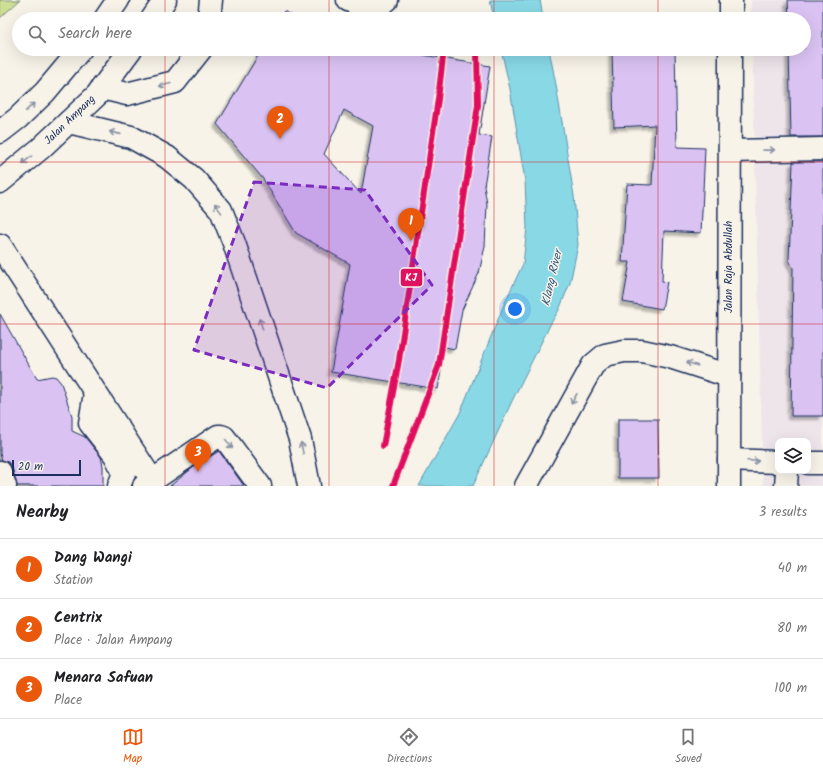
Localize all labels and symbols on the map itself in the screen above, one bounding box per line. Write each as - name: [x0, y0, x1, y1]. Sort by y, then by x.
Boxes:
- one-way arrow: [158, 82, 171, 89]
- street label: Jalan Ampang: [40, 91, 100, 149]
- one-way arrow: [25, 102, 35, 112]
- pin: 2: [267, 106, 293, 139]
- one-way arrow: [109, 129, 122, 137]
- one-way arrow: [762, 146, 775, 154]
- one-way arrow: [22, 155, 32, 164]
- one-way arrow: [214, 202, 222, 213]
- pin: 1: [398, 208, 424, 241]
- street label: Jalan Raja Abdullah: [720, 221, 738, 313]
- water label: Klang River: [536, 245, 568, 308]
- line badge: KJ: [400, 268, 423, 287]
- text: KJ: [405, 269, 418, 287]
- your location: [505, 299, 525, 319]
- one-way arrow: [257, 318, 264, 331]
- one-way arrow: [686, 360, 699, 367]
- one-way arrow: [570, 393, 577, 405]
- pin: 3: [185, 439, 211, 472]
- one-way arrow: [225, 439, 234, 450]
- one-way arrow: [297, 442, 305, 455]
- one-way arrow: [746, 457, 759, 465]
- scale bar: [12, 458, 81, 477]

